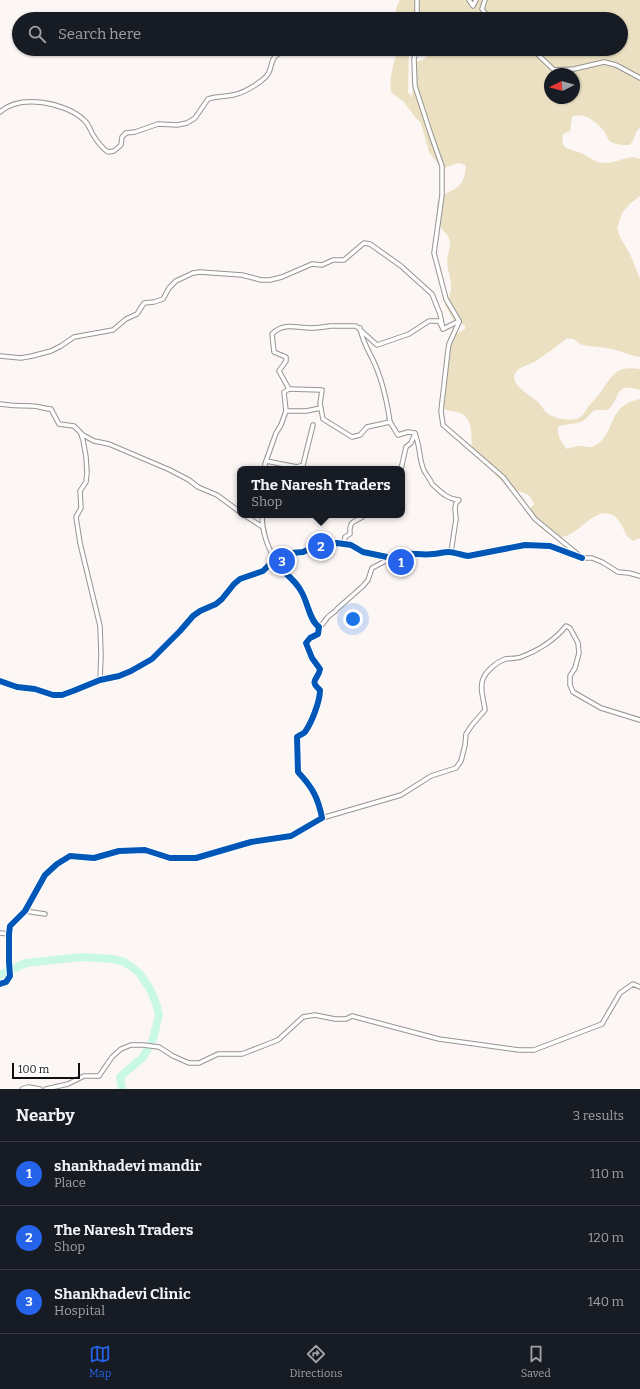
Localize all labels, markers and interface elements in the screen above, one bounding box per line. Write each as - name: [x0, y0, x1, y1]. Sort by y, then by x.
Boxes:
- search box: [12, 12, 628, 56]
- icon: search: [26, 23, 48, 45]
- text: Search here: [58, 25, 141, 43]
- north arrow: [544, 68, 580, 104]
- popup: [237, 466, 405, 518]
- text: The Naresh Traders: [251, 476, 391, 494]
- text: Shop: [251, 494, 282, 509]
- pin: 2: [308, 531, 334, 561]
- pin: 3: [269, 546, 295, 576]
- pin: 1: [388, 547, 414, 577]
- your location: [343, 609, 363, 629]
- scale bar: [12, 1061, 80, 1080]
- text: 100 m: [18, 1063, 49, 1076]
- text: Nearby: [16, 1105, 75, 1126]
- text: 3 results: [573, 1108, 624, 1123]
- text: shankhadevi mandir: [54, 1157, 202, 1175]
- text: 1: [26, 1166, 32, 1181]
- text: 110 m: [590, 1166, 624, 1181]
- text: Place: [54, 1175, 86, 1190]
- text: The Naresh Traders: [54, 1221, 194, 1239]
- text: 2: [25, 1230, 33, 1245]
- text: 120 m: [588, 1230, 624, 1245]
- text: Shop: [54, 1239, 85, 1254]
- text: Shankhadevi Clinic: [54, 1285, 191, 1303]
- text: 3: [25, 1294, 33, 1309]
- text: 140 m: [588, 1294, 624, 1309]
- text: Hospital: [54, 1303, 105, 1318]
- tab: Map: [89, 1343, 111, 1380]
- tab: Directions: [290, 1343, 342, 1380]
- tab: Saved: [521, 1343, 551, 1380]

